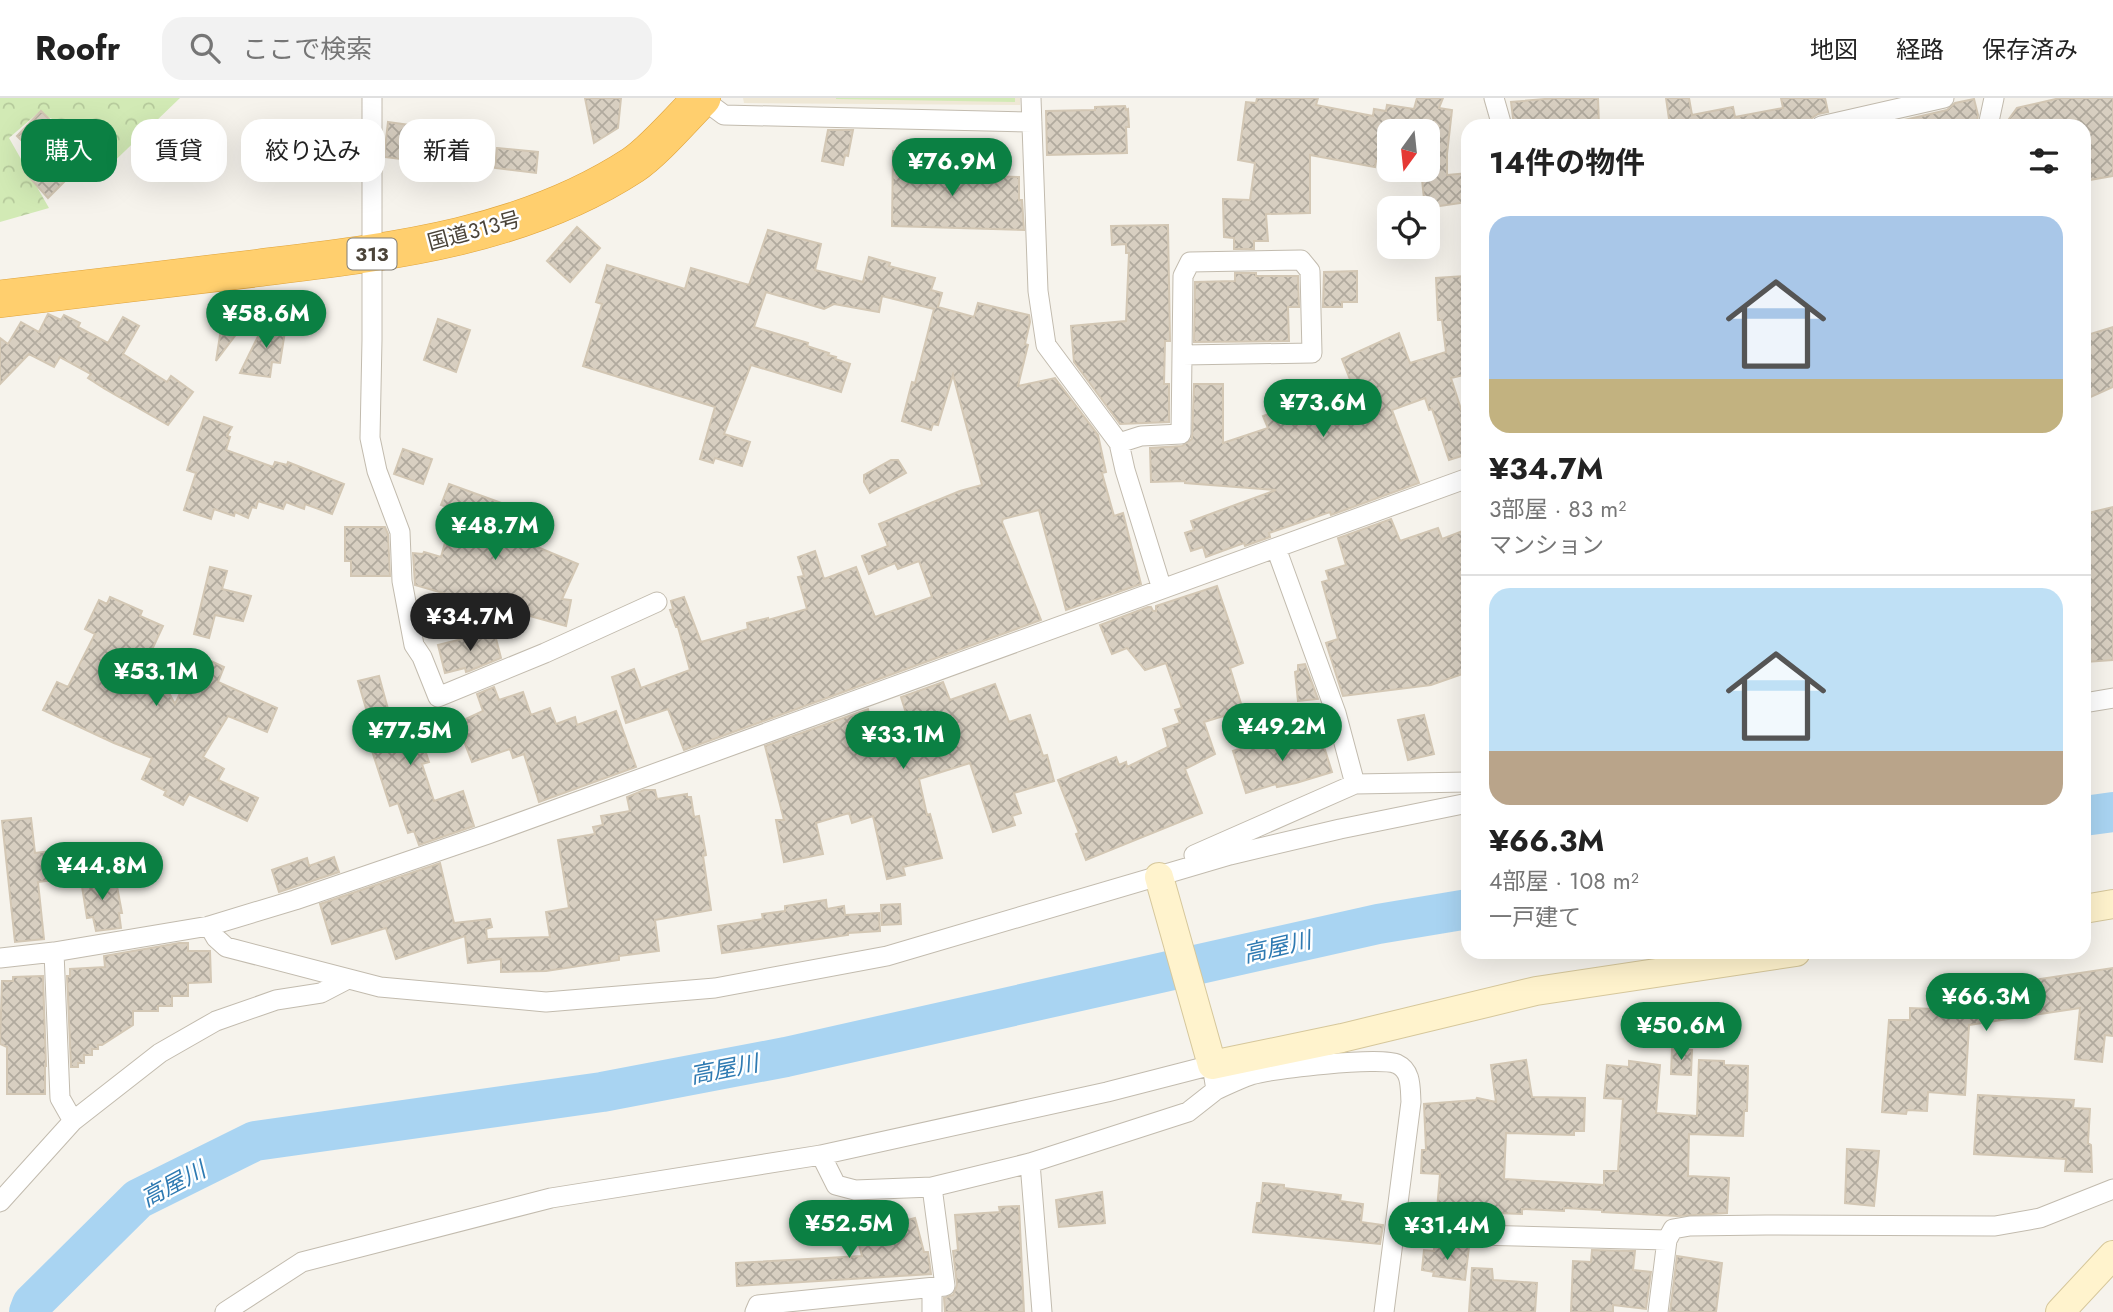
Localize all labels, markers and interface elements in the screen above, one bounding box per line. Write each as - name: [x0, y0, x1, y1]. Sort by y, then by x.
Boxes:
- search box: [162, 17, 652, 80]
- text: Roofr: [35, 25, 120, 72]
- icon: search: [186, 29, 224, 67]
- text: ここで検索: [242, 30, 372, 68]
- text: 地図: [1810, 32, 1858, 67]
- text: 経路: [1896, 32, 1944, 67]
- text: 保存済み: [1982, 32, 2078, 67]
- chip: 購入: [21, 119, 117, 182]
- chip: 賃貸: [131, 119, 227, 182]
- chip: 絞り込み: [241, 119, 385, 182]
- chip: 新着: [399, 119, 495, 182]
- north arrow: [1377, 119, 1440, 182]
- map controls: [1377, 119, 1440, 259]
- pin: ¥76.9M: [895, 139, 1009, 198]
- text: 14件の物件: [1489, 141, 1645, 184]
- icon: filters: [2025, 142, 2063, 180]
- text: ¥76.9M: [908, 144, 996, 178]
- button: locate: [1377, 196, 1440, 259]
- street label: 国道313号: [424, 204, 524, 258]
- road number: 313: [348, 238, 396, 270]
- icon: home: [1713, 261, 1839, 387]
- pin: ¥58.6M: [209, 290, 323, 350]
- text: ¥58.6M: [222, 296, 310, 330]
- pin: ¥73.6M: [1266, 380, 1380, 439]
- text: ¥73.6M: [1280, 385, 1366, 419]
- text: ¥34.7M: [1489, 447, 1603, 490]
- text: 3部屋 · 83 m²: [1489, 492, 1626, 526]
- pin: ¥48.7M: [438, 503, 552, 562]
- text: ¥48.7M: [451, 508, 539, 542]
- text: マンション: [1489, 528, 1604, 562]
- pin: ¥34.7M: [413, 594, 527, 653]
- text: ¥34.7M: [426, 599, 514, 633]
- icon: home: [1713, 633, 1839, 759]
- pin: ¥53.1M: [99, 648, 213, 708]
- text: ¥53.1M: [114, 654, 198, 688]
- pin: ¥49.2M: [1225, 704, 1339, 763]
- pin: ¥77.5M: [353, 708, 467, 767]
- text: ¥49.2M: [1238, 709, 1326, 743]
- pin: ¥33.1M: [846, 712, 960, 771]
- text: ¥77.5M: [368, 713, 452, 747]
- text: ¥33.1M: [861, 717, 945, 751]
- text: ¥66.3M: [1489, 819, 1604, 862]
- pin: ¥44.8M: [45, 842, 159, 902]
- text: ¥44.8M: [57, 848, 147, 882]
- text: 4部屋 · 108 m²: [1489, 864, 1639, 898]
- text: 一戸建て: [1489, 900, 1581, 934]
- water label: 高屋川: [1240, 922, 1317, 971]
- pin: ¥66.3M: [1929, 974, 2043, 1033]
- text: ¥66.3M: [1942, 979, 2030, 1013]
- pin: ¥50.6M: [1624, 1002, 1738, 1062]
- text: ¥50.6M: [1637, 1008, 1725, 1042]
- water label: 高屋川: [687, 1045, 764, 1092]
- water label: 高屋川: [135, 1151, 214, 1215]
- pin: ¥52.5M: [792, 1200, 906, 1260]
- pin: ¥31.4M: [1390, 1202, 1504, 1262]
- text: ¥52.5M: [805, 1206, 893, 1240]
- text: ¥31.4M: [1404, 1208, 1490, 1242]

